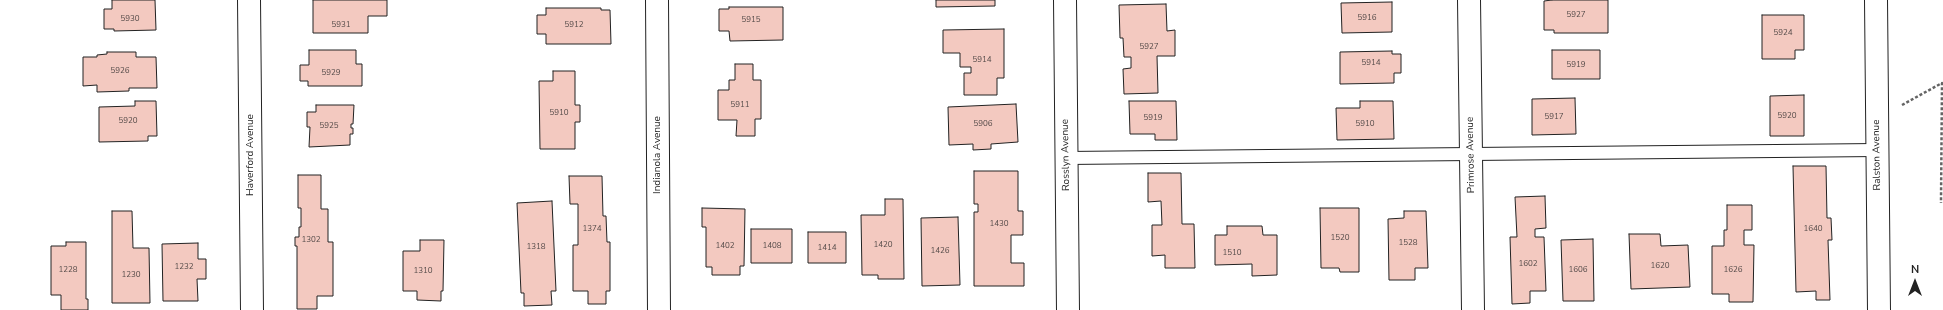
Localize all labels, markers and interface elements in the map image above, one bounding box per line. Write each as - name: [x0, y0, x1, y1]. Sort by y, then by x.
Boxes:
- house number: 5927: [1566, 10, 1586, 20]
- house number: 5916: [1357, 13, 1377, 23]
- house number: 5930: [120, 14, 140, 24]
- house number: 5915: [741, 15, 761, 25]
- house number: 5931: [331, 20, 351, 30]
- house number: 5912: [564, 20, 584, 30]
- house number: 5924: [1773, 28, 1793, 38]
- house number: 5927: [1139, 42, 1159, 52]
- house number: 5914: [972, 55, 992, 65]
- house number: 5914: [1361, 58, 1381, 68]
- house number: 5919: [1566, 60, 1586, 70]
- house number: 5926: [110, 66, 130, 76]
- house number: 5929: [321, 68, 341, 78]
- house number: 5911: [730, 100, 750, 110]
- house number: 5910: [549, 108, 569, 118]
- house number: 5920: [1777, 111, 1797, 121]
- house number: 5917: [1544, 112, 1564, 122]
- house number: 5919: [1143, 113, 1163, 123]
- street label: Haverford Avenue: [245, 114, 257, 196]
- house number: 5920: [118, 116, 138, 126]
- street label: Indianola Avenue: [652, 116, 664, 194]
- street label: Primrose Avenue: [1464, 117, 1478, 193]
- house number: 5906: [973, 119, 993, 129]
- street label: Rosslyn Avenue: [1059, 119, 1073, 191]
- house number: 5910: [1355, 119, 1375, 129]
- street label: Ralston Avenue: [1870, 119, 1884, 191]
- house number: 5925: [319, 121, 339, 131]
- house number: 1430: [989, 219, 1009, 229]
- house number: 1374: [582, 224, 602, 234]
- house number: 1640: [1803, 224, 1823, 234]
- house number: 1520: [1330, 233, 1350, 243]
- house number: 1302: [301, 235, 321, 245]
- house number: 1528: [1398, 238, 1418, 248]
- house number: 1420: [873, 240, 893, 250]
- house number: 1402: [715, 241, 735, 251]
- house number: 1408: [762, 241, 782, 251]
- house number: 1318: [526, 242, 546, 252]
- house number: 1414: [817, 243, 837, 253]
- house number: 1426: [930, 246, 950, 256]
- house number: 1510: [1222, 248, 1242, 258]
- house number: 1602: [1518, 259, 1538, 269]
- house number: 1620: [1650, 261, 1670, 271]
- house number: 1232: [174, 262, 194, 272]
- north arrow: [1895, 262, 1935, 302]
- text: N: [1911, 262, 1919, 277]
- house number: 1228: [58, 265, 78, 275]
- house number: 1606: [1568, 265, 1588, 275]
- house number: 1626: [1723, 265, 1743, 275]
- house number: 1310: [413, 266, 433, 276]
- house number: 1230: [121, 270, 141, 280]

